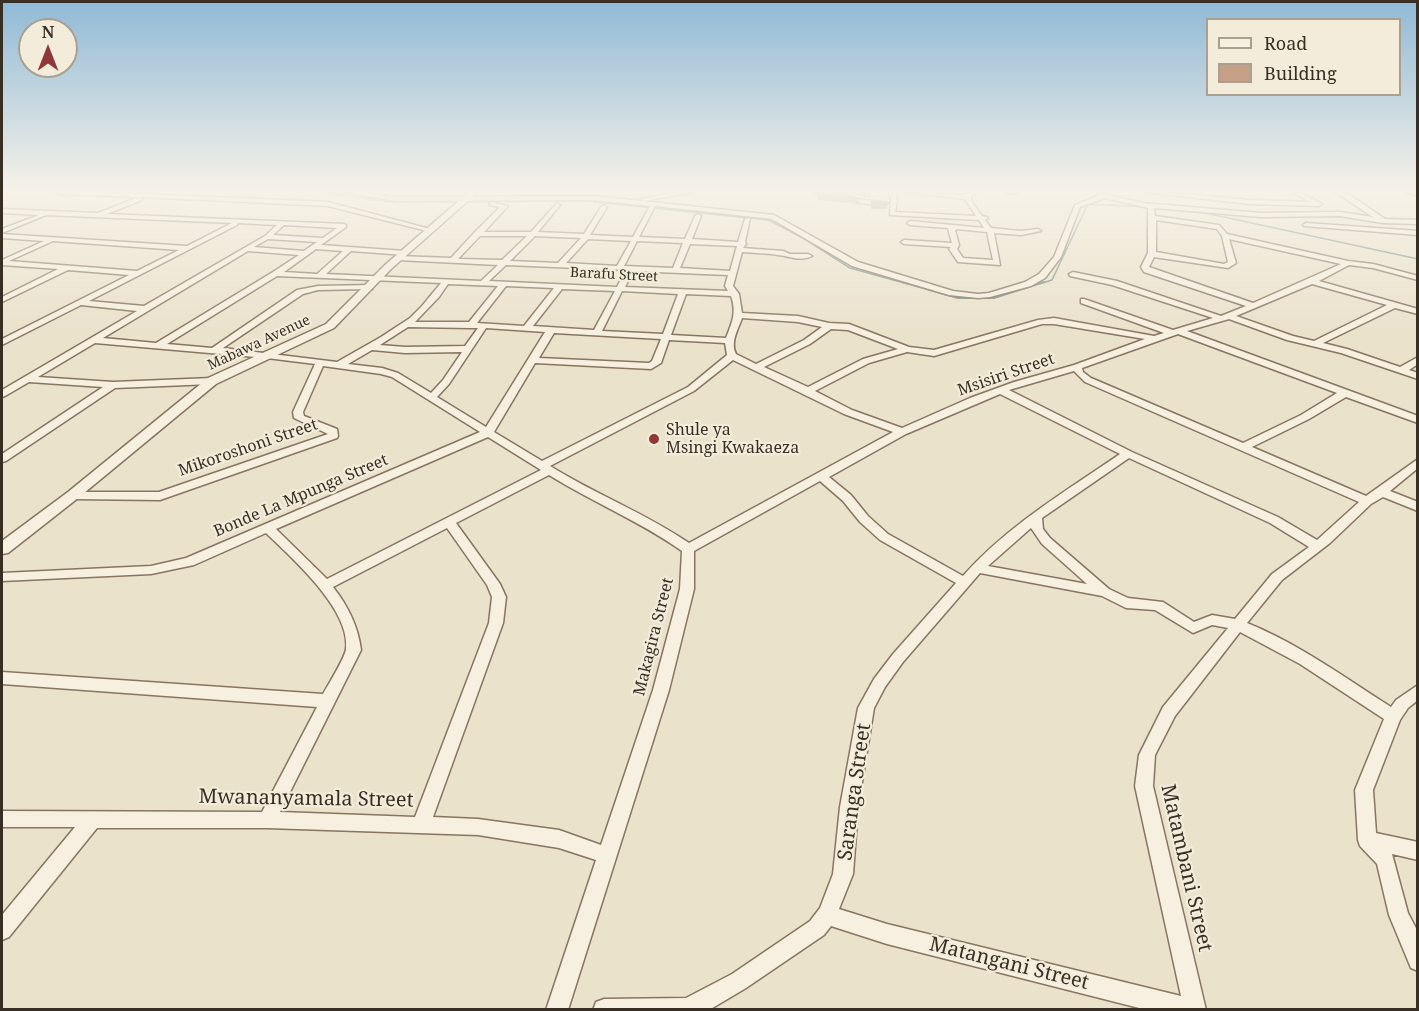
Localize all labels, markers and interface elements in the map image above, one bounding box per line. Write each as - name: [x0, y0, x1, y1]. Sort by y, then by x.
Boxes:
- north arrow: [18, 18, 78, 78]
- legend: [1206, 18, 1401, 96]
- text: N: [42, 21, 54, 43]
- text: Road: [1264, 31, 1307, 55]
- text: Building: [1264, 61, 1337, 85]
- street label: Barafu Street: [570, 264, 658, 286]
- street label: Mabawa Avenue: [205, 312, 313, 374]
- street label: Msisiri Street: [955, 349, 1057, 401]
- street label: Mikoroshoni Street: [176, 415, 320, 481]
- place label: Shule ya Msingi Kwakaeza: [666, 420, 799, 458]
- marker: Shule ya Msingi Kwakaeza: [647, 432, 661, 446]
- street label: Bonde La Mpunga Street: [211, 451, 391, 541]
- street label: Makagira Street: [630, 576, 678, 698]
- street label: Saranga Street: [833, 722, 877, 862]
- street label: Matambani Street: [1155, 782, 1217, 954]
- street label: Mwananyamala Street: [198, 785, 414, 813]
- street label: Matangani Street: [927, 933, 1091, 995]

